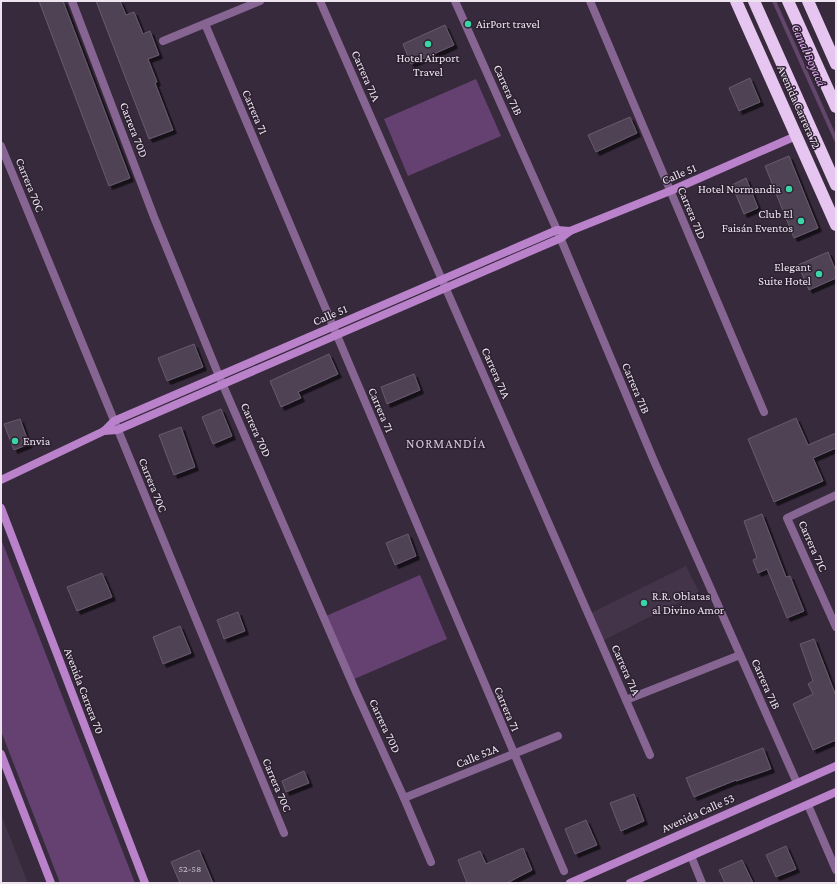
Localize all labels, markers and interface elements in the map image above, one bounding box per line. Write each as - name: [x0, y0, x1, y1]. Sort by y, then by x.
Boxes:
- place label: AirPort travel: [476, 17, 540, 31]
- marker: AirPort travel: [463, 19, 473, 29]
- water label: Canal Boyacá: [789, 21, 830, 89]
- marker: Hotel Airport Travel: [423, 39, 433, 49]
- street label: Carrera 71A: [349, 48, 384, 104]
- place label: Hotel Airport Travel: [396, 51, 461, 79]
- street label: Carrera 71B: [491, 62, 526, 118]
- street label: Avenida Carrera 72: [774, 63, 824, 151]
- street label: Carrera 71: [239, 87, 271, 137]
- street label: Carrera 70D: [117, 100, 151, 160]
- street label: Carrera 70C: [13, 156, 47, 214]
- street label: Calle 51: [660, 161, 698, 187]
- place label: Hotel Normandia: [698, 182, 781, 196]
- marker: Hotel Normandia: [784, 184, 794, 194]
- street label: Carrera 71D: [675, 185, 709, 241]
- place label: Club El Faisán Eventos: [722, 207, 793, 235]
- marker: Club El Faisán Eventos: [796, 216, 806, 226]
- place label: Elegant Suite Hotel: [758, 260, 812, 288]
- marker: Elegant Suite Hotel: [814, 269, 824, 279]
- street label: Calle 51: [311, 302, 349, 328]
- street label: Carrera 71A: [479, 345, 514, 401]
- street label: Carrera 71B: [619, 360, 653, 416]
- street label: Carrera 71: [365, 385, 397, 435]
- street label: Carrera 70D: [238, 401, 274, 459]
- place label: Envia: [23, 434, 51, 448]
- marker: Envia: [10, 436, 20, 446]
- district label: NORMANDÍA: [406, 436, 486, 451]
- street label: Carrera 70C: [136, 456, 170, 514]
- street label: Carrera 71C: [796, 518, 830, 574]
- place label: R.R. Oblatas al Divino Amor: [652, 589, 725, 617]
- marker: R.R. Oblatas al Divino Amor: [639, 598, 649, 608]
- street label: Carrera 71A: [609, 642, 644, 698]
- street label: Avenida Carrera 70: [61, 646, 107, 736]
- street label: Carrera 71B: [749, 656, 784, 712]
- street label: Carrera 71: [491, 684, 523, 734]
- street label: Carrera 70D: [366, 697, 404, 755]
- street label: Calle 52A: [454, 741, 500, 771]
- street label: Carrera 70C: [259, 756, 295, 814]
- street label: Avenida Calle 53: [659, 791, 737, 835]
- house number: 52-58: [179, 863, 201, 874]

